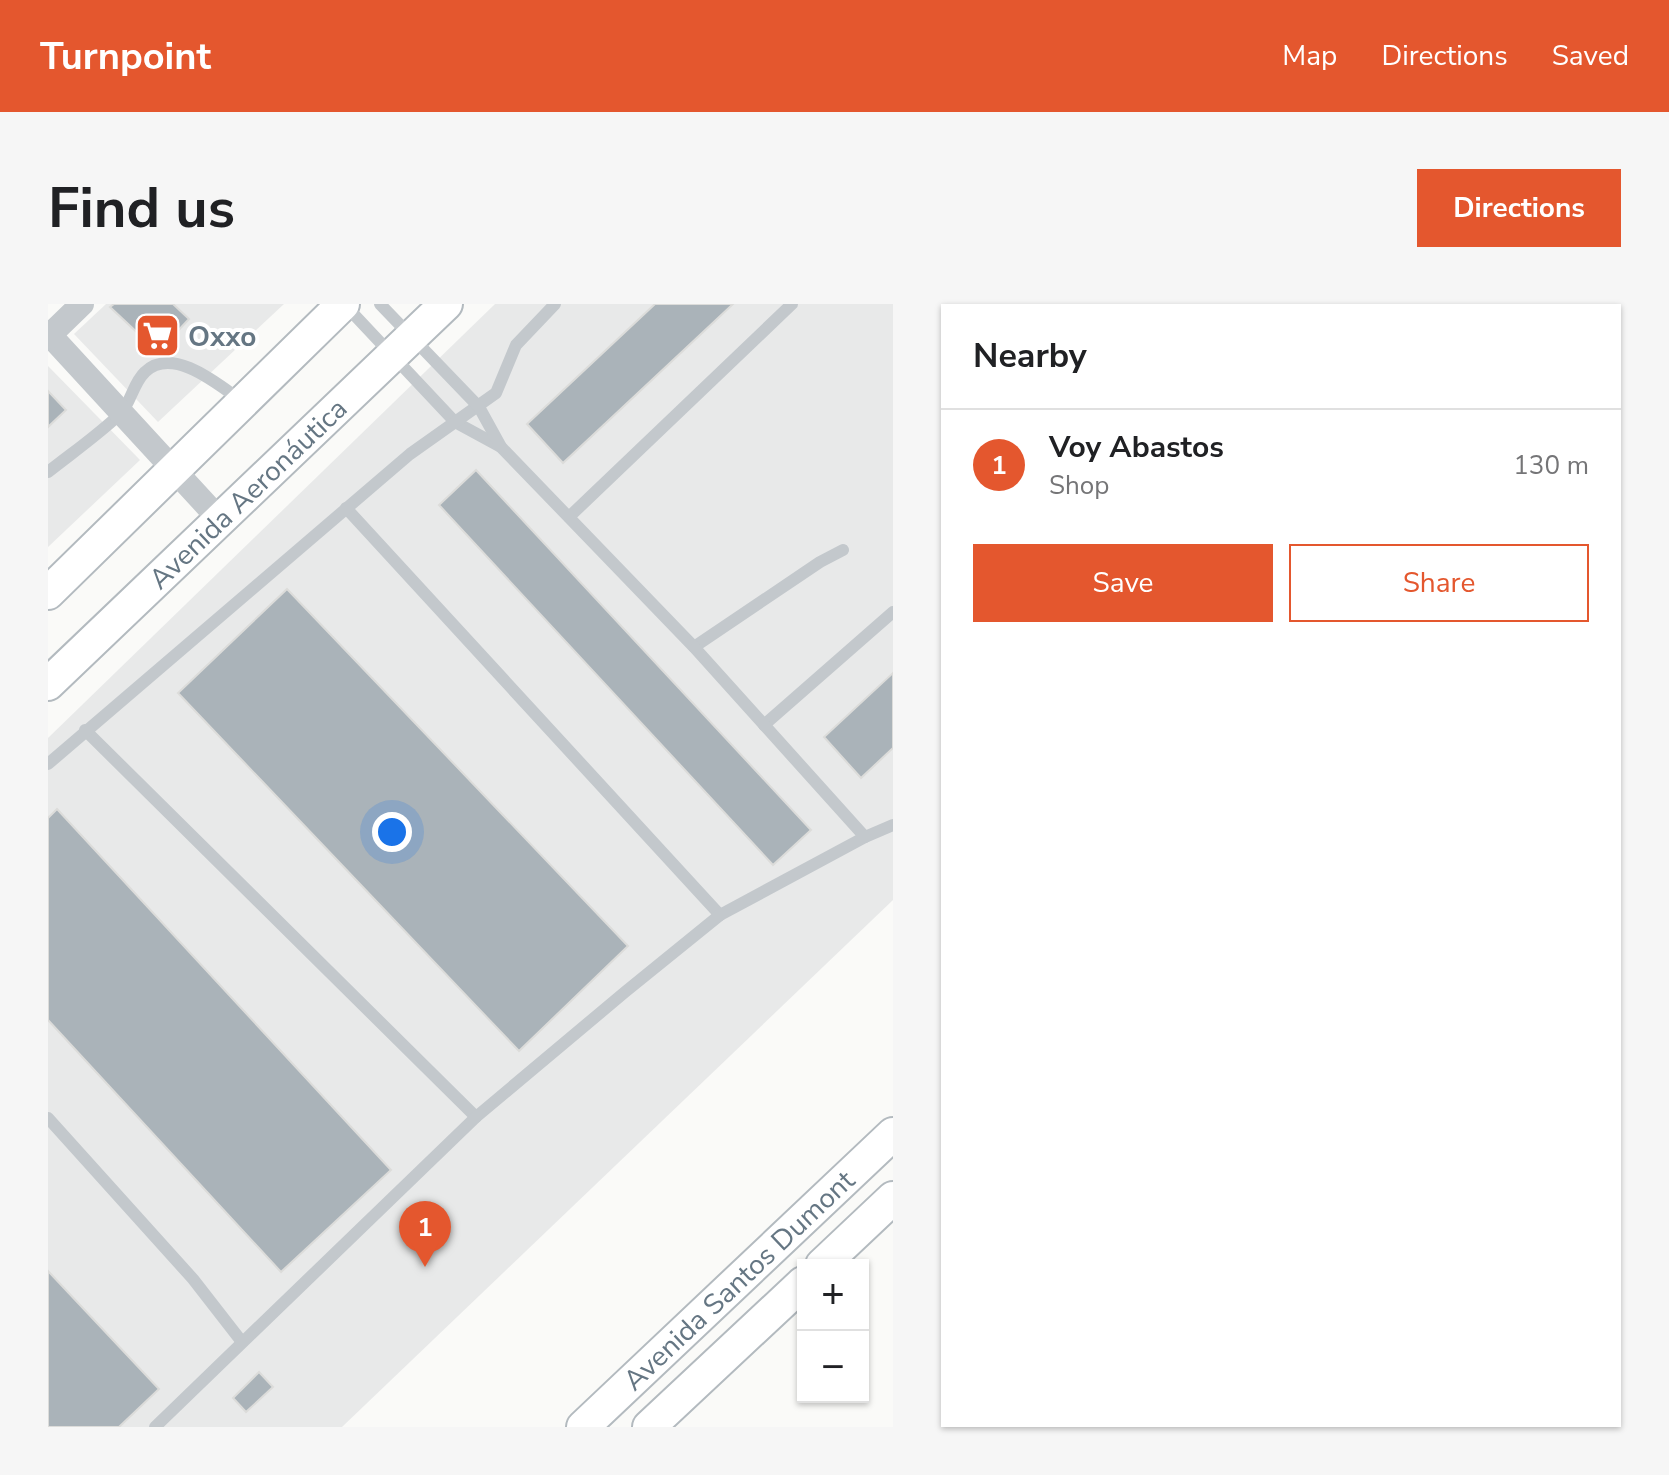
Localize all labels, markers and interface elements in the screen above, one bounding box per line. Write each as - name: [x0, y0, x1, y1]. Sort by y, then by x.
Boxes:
- text: Turnpoint: [40, 31, 211, 82]
- text: Map: [1282, 37, 1337, 75]
- text: Directions: [1381, 37, 1508, 75]
- text: Saved: [1552, 37, 1629, 75]
- button: Directions: [1417, 169, 1621, 247]
- text: Find us: [48, 170, 235, 247]
- supermarket icon: Oxxo: [133, 312, 181, 360]
- place label: Oxxo: [188, 318, 256, 356]
- text: Nearby: [973, 333, 1087, 379]
- street label: Avenida Aeronáutica: [141, 390, 356, 598]
- text: Voy Abastos: [1049, 427, 1224, 468]
- text: 1: [991, 448, 1007, 483]
- text: 130 m: [1513, 448, 1589, 483]
- text: Shop: [1049, 468, 1109, 503]
- button: Save: [973, 544, 1273, 622]
- button: Share: [1289, 544, 1589, 622]
- your location: [372, 812, 412, 852]
- street label: Avenida Santos Dumont: [615, 1162, 863, 1399]
- pin: 1: [399, 1201, 451, 1267]
- map controls: [797, 1259, 869, 1403]
- button: +: [797, 1259, 869, 1331]
- button: −: [797, 1331, 869, 1403]

